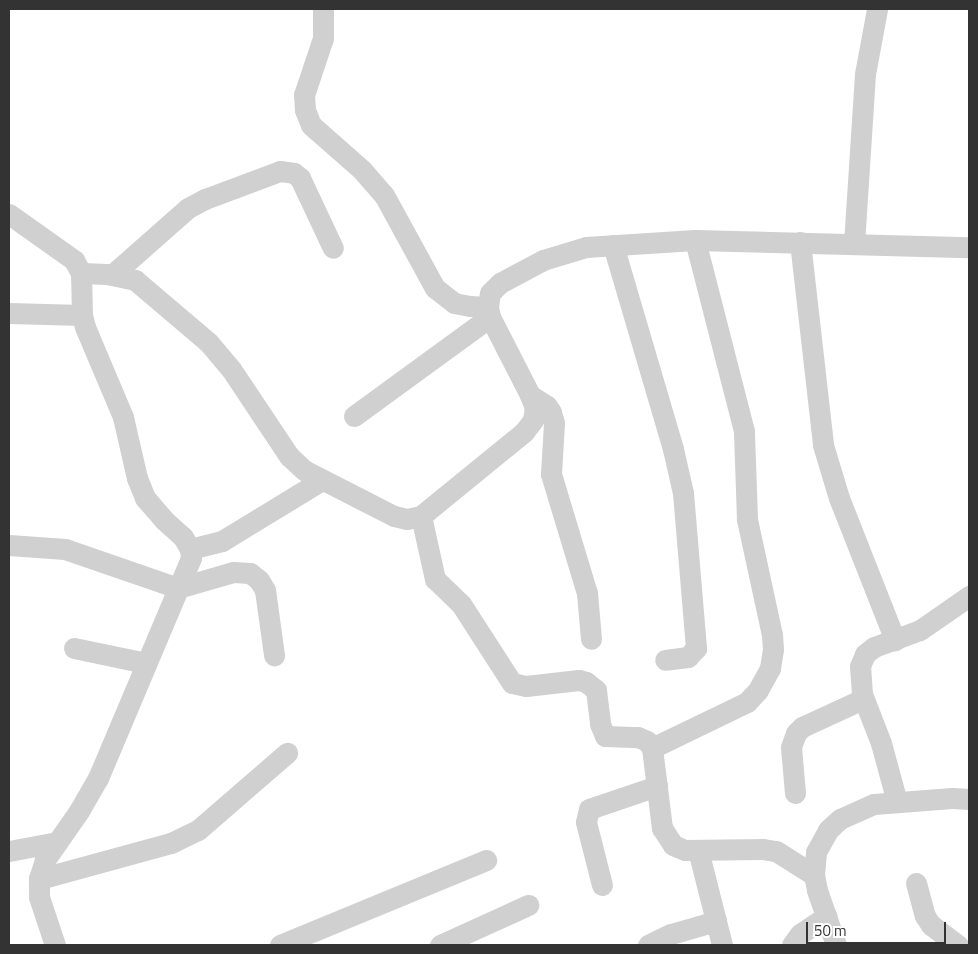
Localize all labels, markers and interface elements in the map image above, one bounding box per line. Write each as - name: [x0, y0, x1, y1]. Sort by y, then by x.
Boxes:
- scale bar: [808, 912, 948, 944]
- text: 50 m: [814, 919, 847, 942]

